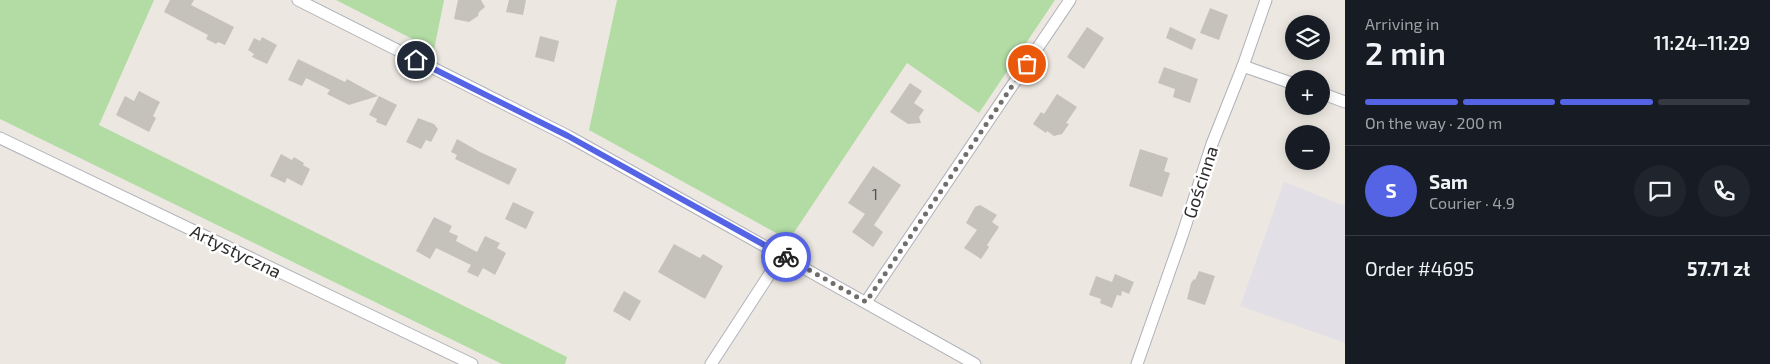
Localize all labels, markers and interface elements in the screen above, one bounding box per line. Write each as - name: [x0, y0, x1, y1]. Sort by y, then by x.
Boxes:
- text: Arriving in: [1365, 14, 1439, 33]
- map controls: [1285, 15, 1330, 170]
- button: layers: [1285, 15, 1330, 60]
- text: 11:24–11:29: [1654, 31, 1750, 54]
- text: 2 min: [1365, 33, 1446, 71]
- pin: [395, 39, 437, 81]
- pin: [1006, 43, 1048, 85]
- icon: home: [402, 46, 430, 74]
- icon: bag: [1013, 50, 1041, 78]
- button: +: [1285, 70, 1330, 115]
- text: On the way · 200 m: [1365, 113, 1502, 132]
- button: −: [1285, 125, 1330, 170]
- street label: Gościnna: [1178, 143, 1222, 221]
- button: chat: [1634, 165, 1686, 217]
- button: phone: [1698, 165, 1750, 217]
- text: Sam: [1429, 170, 1468, 193]
- text: S: [1385, 179, 1397, 202]
- house number: 1: [872, 185, 878, 203]
- text: Courier · 4.9: [1429, 193, 1515, 212]
- street label: Artystyczna: [187, 220, 285, 282]
- courier: [761, 232, 811, 282]
- icon: bike: [772, 243, 800, 271]
- text: Order #4695: [1365, 257, 1474, 280]
- text: 57.71 zł: [1687, 257, 1750, 280]

